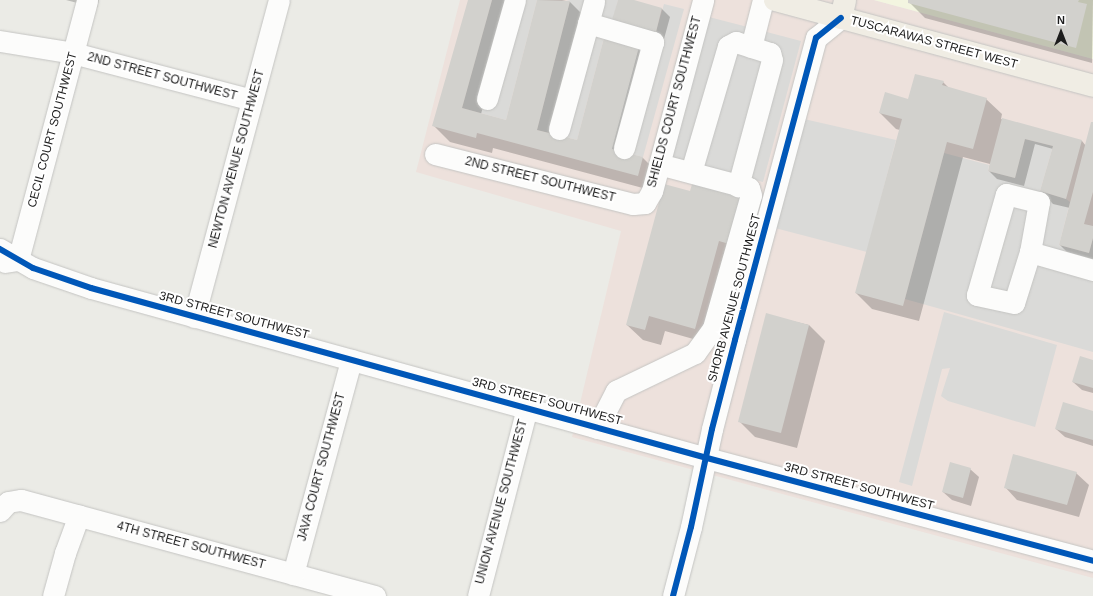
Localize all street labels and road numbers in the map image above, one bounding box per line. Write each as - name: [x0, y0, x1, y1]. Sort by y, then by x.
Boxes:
- street label: TUSCARAWAS STREET WEST: [849, 14, 1019, 72]
- street label: SHIELDS COURT SOUTHWEST: [645, 15, 705, 189]
- street label: CECIL COURT SOUTHWEST: [25, 50, 81, 210]
- street label: 2ND STREET SOUTHWEST: [85, 50, 239, 104]
- street label: NEWTON AVENUE SOUTHWEST: [206, 68, 268, 250]
- street label: 2ND STREET SOUTHWEST: [463, 154, 617, 206]
- street label: SHORB AVENUE SOUTHWEST: [705, 212, 765, 384]
- street label: 3RD STREET SOUTHWEST: [157, 289, 311, 343]
- street label: 3RD STREET SOUTHWEST: [470, 375, 624, 429]
- street label: JAVA COURT SOUTHWEST: [295, 391, 349, 543]
- street label: UNION AVENUE SOUTHWEST: [473, 418, 531, 586]
- street label: 3RD STREET SOUTHWEST: [782, 460, 936, 514]
- street label: 4TH STREET SOUTHWEST: [115, 519, 267, 573]

